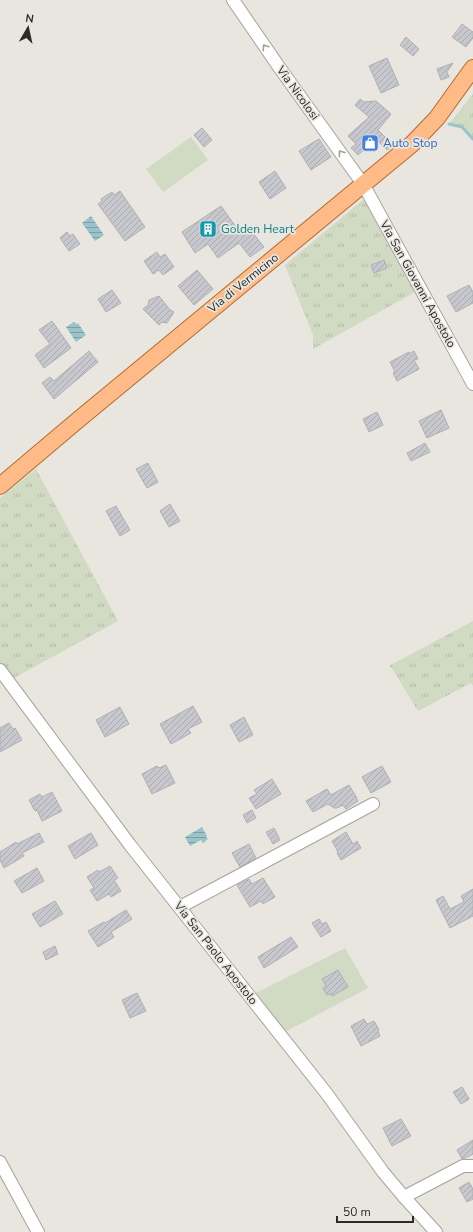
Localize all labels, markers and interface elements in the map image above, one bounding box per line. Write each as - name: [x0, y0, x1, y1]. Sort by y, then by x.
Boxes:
- north arrow: [8, 8, 48, 48]
- text: N: [24, 11, 35, 27]
- one-way arrow: [262, 44, 270, 51]
- street label: Via Nicolosi: [272, 62, 323, 123]
- shop icon: Auto Stop: [360, 133, 380, 153]
- place label: Auto Stop: [383, 135, 438, 151]
- one-way arrow: [339, 150, 346, 157]
- street label: Via San Giovanni Apostolo: [376, 217, 460, 351]
- building icon: Golden Heart: [198, 219, 218, 239]
- place label: Golden Heart: [221, 221, 295, 237]
- street label: Via di Vermicino: [204, 249, 282, 317]
- street label: Via San Paolo Apostolo: [170, 897, 262, 1008]
- scale bar: [337, 1198, 413, 1224]
- text: 50 m: [343, 1204, 371, 1220]

